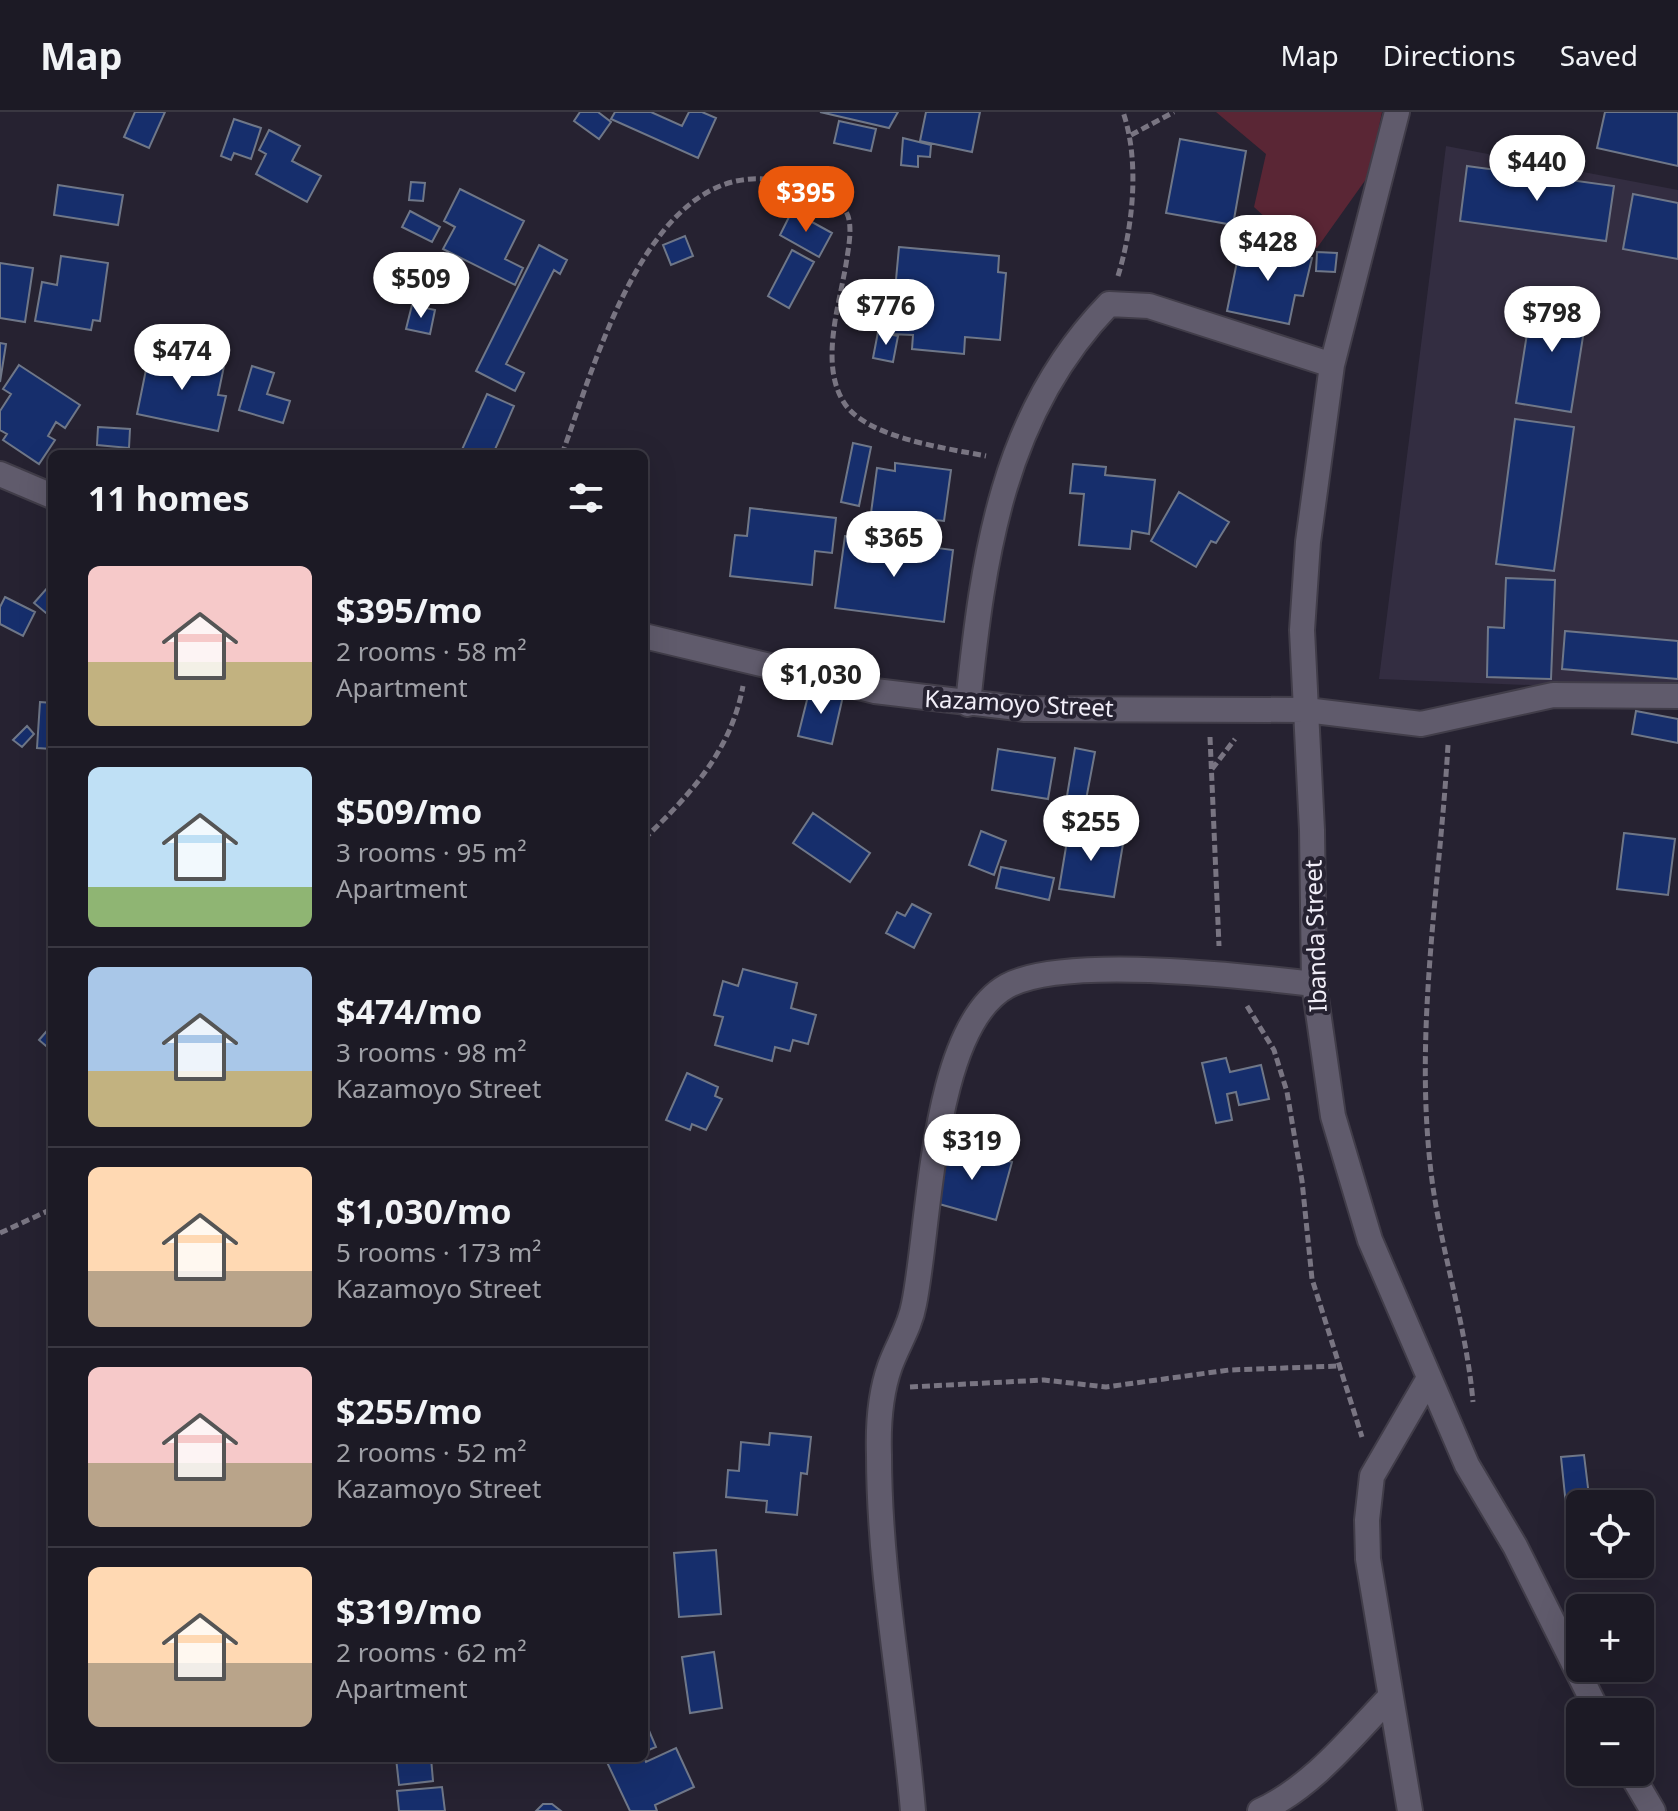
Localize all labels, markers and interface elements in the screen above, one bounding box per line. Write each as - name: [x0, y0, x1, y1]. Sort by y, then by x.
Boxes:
- text: Map: [40, 29, 123, 81]
- text: Map: [1280, 36, 1339, 74]
- text: Directions: [1383, 36, 1516, 74]
- text: Saved: [1560, 36, 1638, 74]
- pin: $440: [1490, 135, 1584, 203]
- text: $440: [1507, 143, 1567, 179]
- pin: $395: [759, 166, 853, 234]
- text: $395: [776, 174, 836, 210]
- pin: $428: [1221, 215, 1315, 283]
- text: $428: [1238, 223, 1298, 259]
- pin: $509: [374, 252, 468, 320]
- text: $509: [391, 260, 451, 296]
- pin: $776: [839, 279, 933, 347]
- pin: $798: [1505, 286, 1599, 354]
- text: $776: [856, 287, 916, 323]
- text: $798: [1522, 294, 1582, 330]
- pin: $474: [135, 324, 229, 392]
- text: $474: [152, 332, 212, 368]
- text: 11 homes: [88, 475, 250, 521]
- icon: filters: [564, 476, 608, 520]
- pin: $365: [847, 511, 941, 579]
- text: $365: [864, 519, 924, 555]
- text: $395/mo: [336, 587, 482, 633]
- icon: home: [152, 598, 248, 694]
- text: 2 rooms · 58 m²: [336, 633, 526, 669]
- pin: $1,030: [756, 648, 886, 716]
- text: $1,030: [780, 656, 862, 692]
- text: Apartment: [336, 669, 468, 705]
- street label: Kazamoyo Street: [924, 681, 1115, 724]
- text: $509/mo: [336, 788, 482, 834]
- pin: $255: [1044, 795, 1138, 863]
- icon: home: [152, 799, 248, 895]
- text: $255: [1061, 803, 1121, 839]
- text: 3 rooms · 95 m²: [336, 834, 526, 870]
- street label: Ibanda Street: [1295, 859, 1334, 1013]
- text: Apartment: [336, 870, 468, 906]
- text: $474/mo: [336, 988, 482, 1034]
- icon: home: [152, 999, 248, 1095]
- text: 3 rooms · 98 m²: [336, 1034, 526, 1070]
- text: Kazamoyo Street: [336, 1070, 541, 1106]
- pin: $319: [925, 1114, 1019, 1182]
- text: $319: [942, 1122, 1002, 1158]
- text: $1,030/mo: [336, 1188, 511, 1234]
- icon: home: [152, 1199, 248, 1295]
- text: 5 rooms · 173 m²: [336, 1234, 541, 1270]
- text: Kazamoyo Street: [336, 1270, 541, 1306]
- text: $255/mo: [336, 1388, 482, 1434]
- icon: home: [152, 1399, 248, 1495]
- text: 2 rooms · 52 m²: [336, 1434, 526, 1470]
- text: Kazamoyo Street: [336, 1470, 541, 1506]
- map controls: [1566, 1490, 1654, 1786]
- button: locate: [1566, 1490, 1654, 1578]
- text: $319/mo: [336, 1588, 482, 1634]
- button: +: [1566, 1594, 1654, 1682]
- icon: home: [152, 1599, 248, 1695]
- text: 2 rooms · 62 m²: [336, 1634, 526, 1670]
- text: Apartment: [336, 1670, 468, 1706]
- button: −: [1566, 1698, 1654, 1786]

